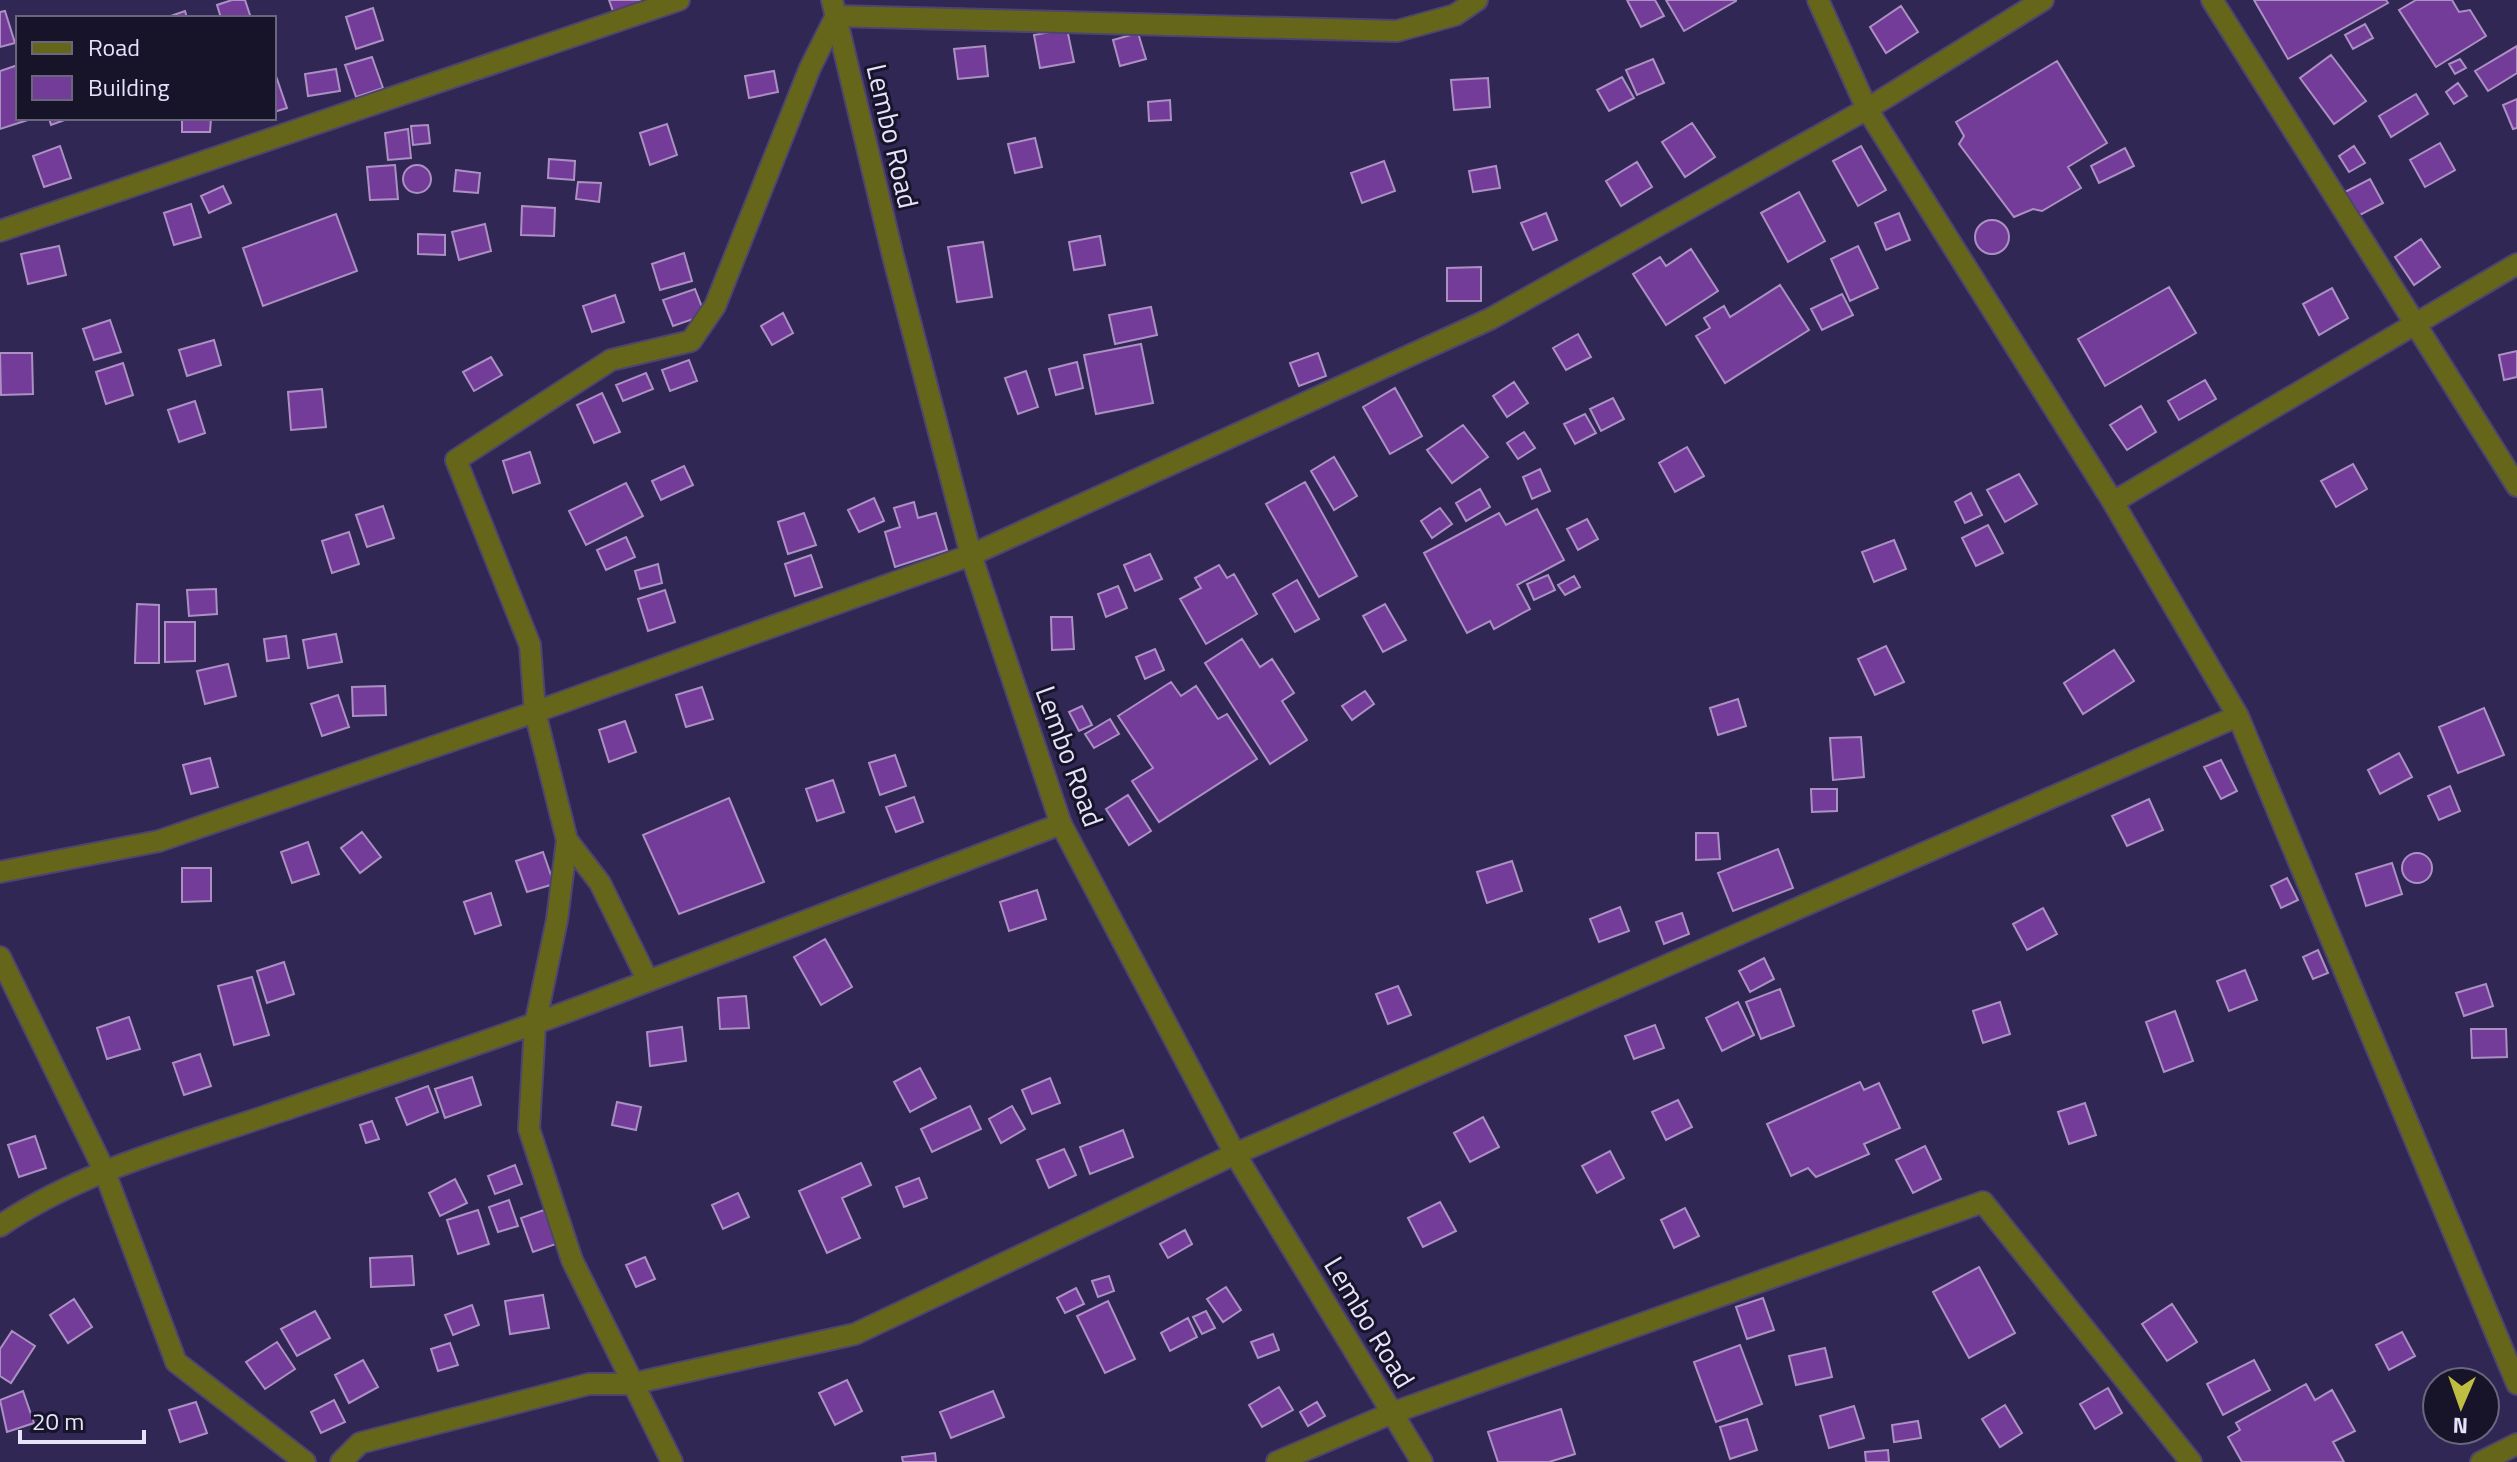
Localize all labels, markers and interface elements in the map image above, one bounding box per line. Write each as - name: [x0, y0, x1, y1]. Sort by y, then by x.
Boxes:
- legend: [16, 16, 276, 120]
- text: Road: [88, 29, 140, 65]
- street label: Lembo Road: [856, 59, 930, 213]
- text: Building: [88, 69, 170, 105]
- street label: Lembo Road: [1025, 680, 1115, 832]
- street label: Lembo Road: [1314, 1248, 1426, 1396]
- north arrow: [2421, 1366, 2501, 1446]
- scale bar: [20, 1394, 144, 1444]
- text: 20 m: [32, 1403, 84, 1439]
- text: N: [2452, 1409, 2469, 1443]

